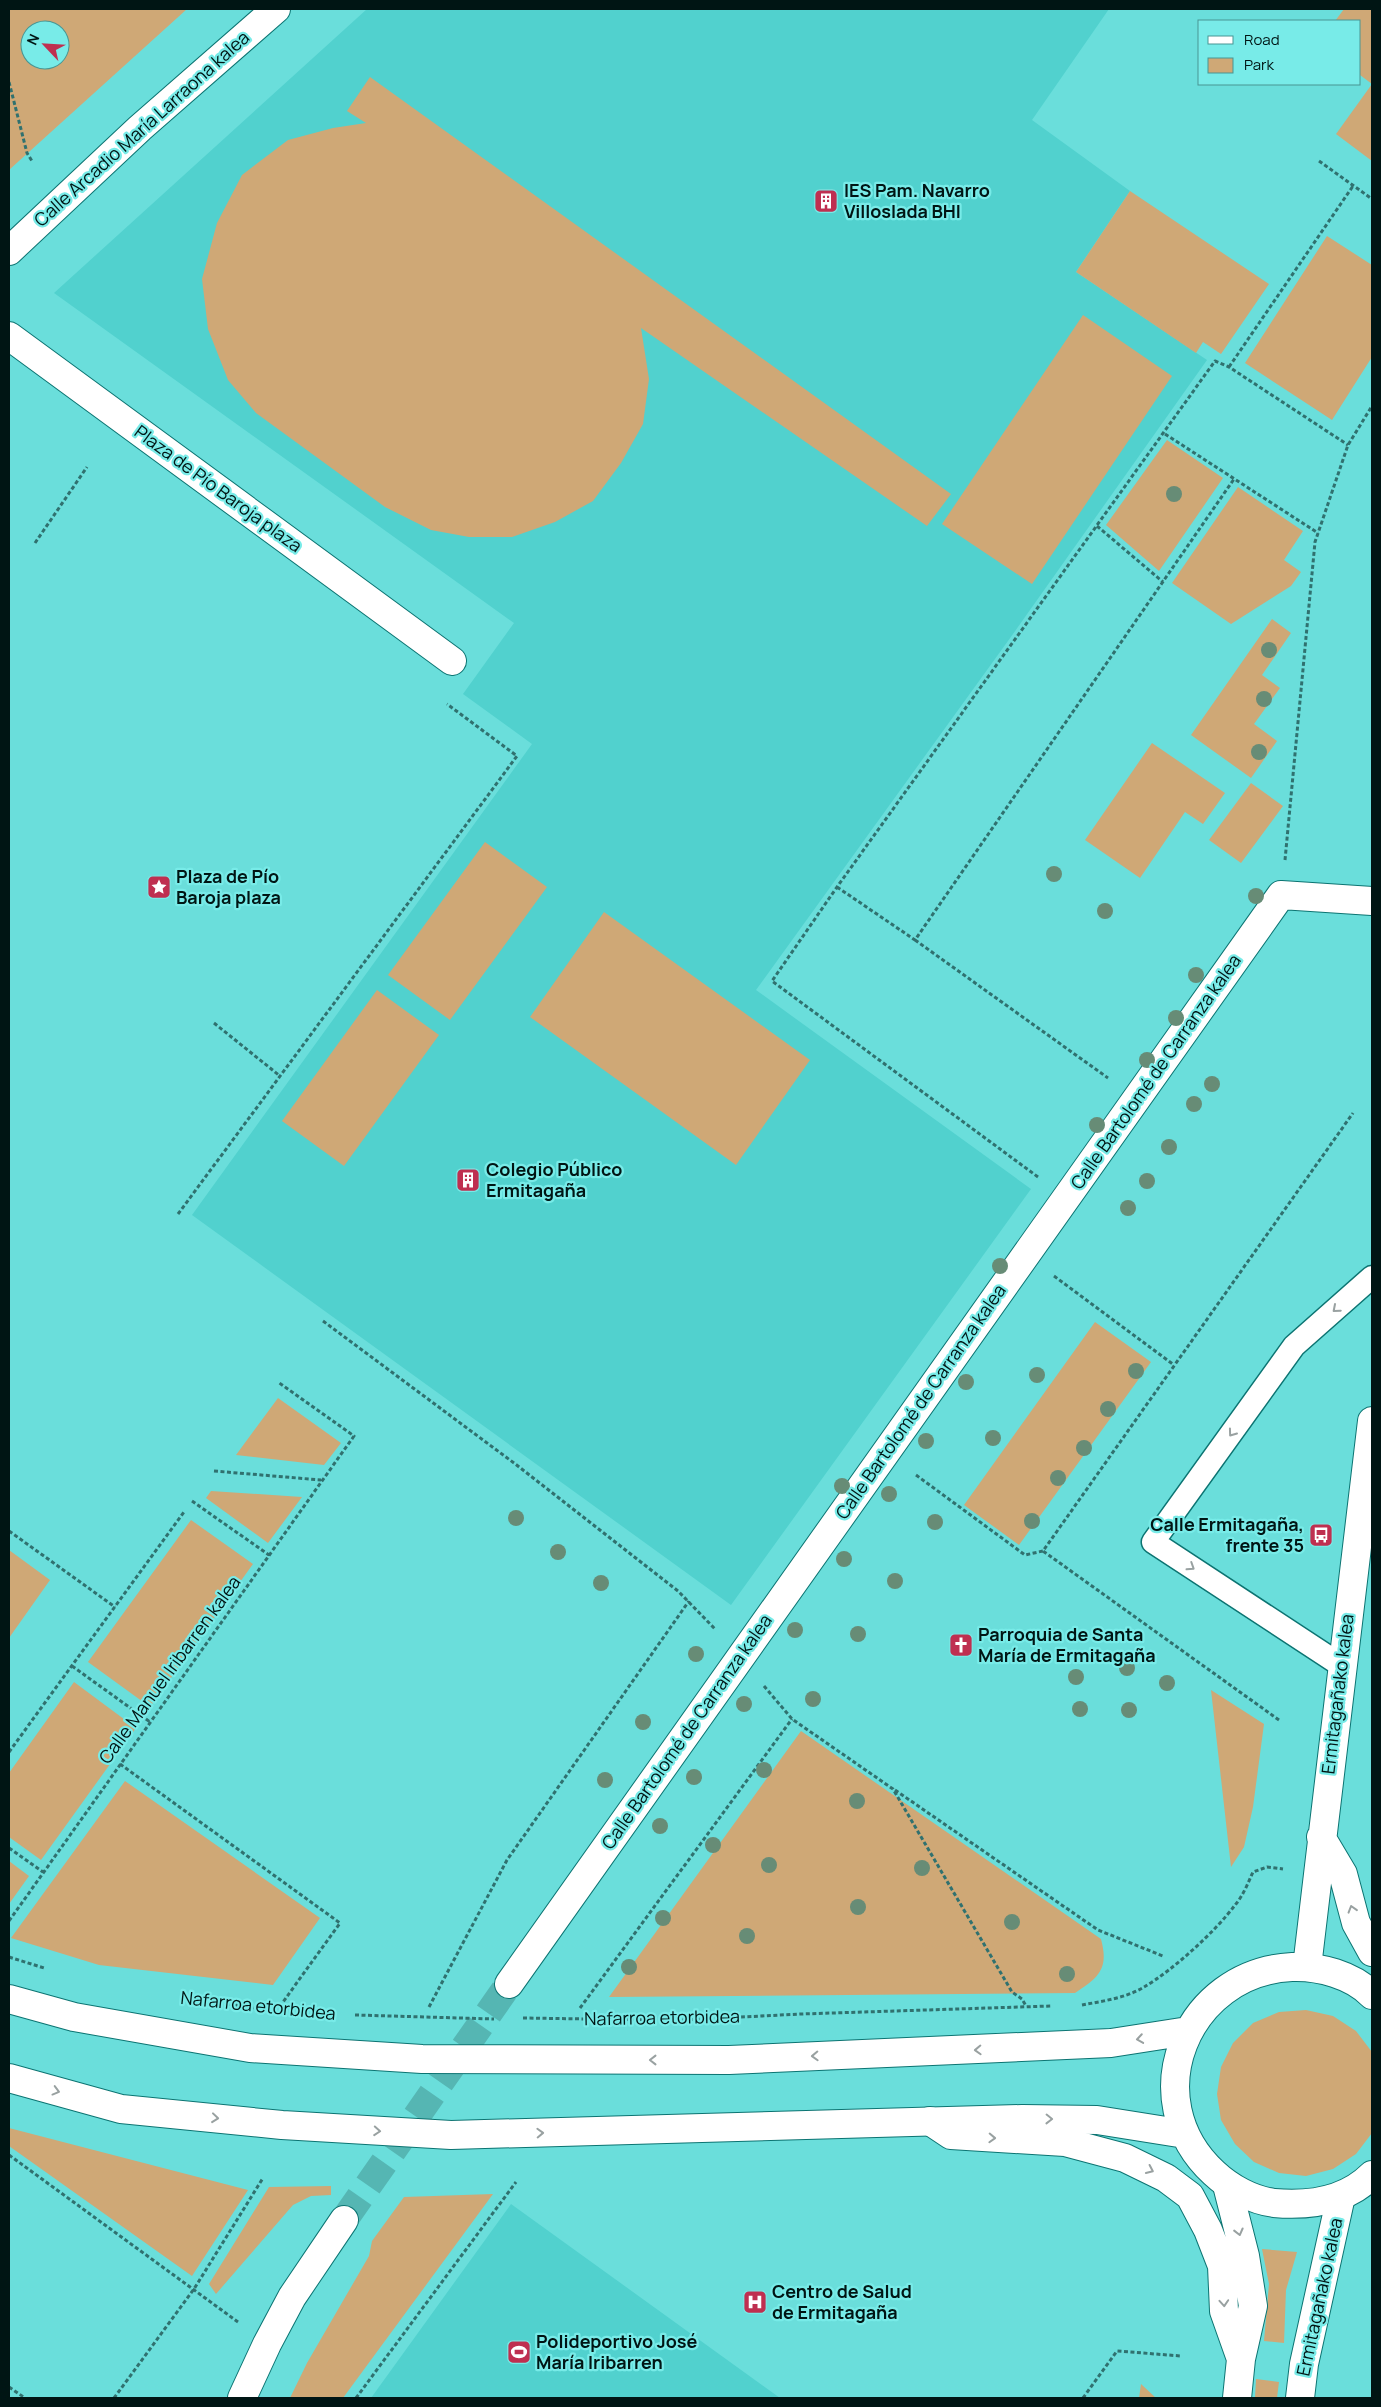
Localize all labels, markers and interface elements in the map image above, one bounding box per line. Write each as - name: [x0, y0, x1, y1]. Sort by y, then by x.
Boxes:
- north arrow: [20, 20, 70, 70]
- legend: [1198, 20, 1361, 85]
- street label: Calle Arcadio María Larraona kalea: [29, 25, 254, 231]
- text: Road: [1244, 29, 1280, 50]
- text: N: [22, 31, 44, 48]
- text: Park: [1244, 54, 1274, 75]
- place label: IES Pam. Navarro Villoslada BHI: [844, 178, 990, 223]
- building icon: IES Pam. Navarro Villoslada BHI: [813, 188, 839, 214]
- street label: Plaza de Pío Baroja plaza: [130, 419, 307, 557]
- place label: Plaza de Pío Baroja plaza: [176, 864, 281, 909]
- place icon: Plaza de Pío Baroja plaza: [146, 874, 172, 900]
- street label: Calle Bartolomé de Carranza kalea: [1065, 949, 1246, 1194]
- place label: Colegio Público Ermitagaña: [486, 1157, 622, 1202]
- building icon: Colegio Público Ermitagaña: [455, 1167, 481, 1193]
- street label: Calle Bartolomé de Carranza kalea: [830, 1279, 1011, 1524]
- one-way arrow: [1332, 1304, 1341, 1313]
- one-way arrow: [1229, 1427, 1237, 1436]
- place label: Calle Ermitagaña, frente 35: [1150, 1512, 1304, 1557]
- bus stop icon: Calle Ermitagaña, frente 35: [1308, 1522, 1334, 1548]
- one-way arrow: [1185, 1561, 1195, 1570]
- street label: Calle Manuel Iribarren kalea: [93, 1571, 245, 1768]
- street label: Calle Bartolomé de Carranza kalea: [596, 1609, 777, 1854]
- street label: Ermitagañako kalea: [1315, 1612, 1359, 1775]
- place label: Parroquia de Santa María de Ermitagaña: [978, 1622, 1156, 1667]
- church icon: Parroquia de Santa María de Ermitagaña: [948, 1632, 974, 1658]
- one-way arrow: [1347, 1905, 1357, 1913]
- street label: Nafarroa etorbidea: [179, 1985, 337, 2025]
- street label: Nafarroa etorbidea: [584, 2004, 740, 2030]
- one-way arrow: [1135, 2033, 1144, 2043]
- one-way arrow: [974, 2044, 982, 2055]
- one-way arrow: [811, 2051, 819, 2062]
- one-way arrow: [649, 2055, 656, 2065]
- one-way arrow: [51, 2085, 59, 2095]
- one-way arrow: [212, 2112, 220, 2123]
- one-way arrow: [1046, 2114, 1053, 2124]
- one-way arrow: [374, 2125, 382, 2136]
- one-way arrow: [536, 2128, 544, 2138]
- one-way arrow: [988, 2133, 996, 2143]
- one-way arrow: [1144, 2164, 1153, 2174]
- street label: Ermitagañako kalea: [1291, 2215, 1348, 2378]
- one-way arrow: [1233, 2227, 1244, 2236]
- place label: Centro de Salud de Ermitagaña: [772, 2279, 912, 2324]
- hospital icon: Centro de Salud de Ermitagaña: [742, 2289, 768, 2315]
- one-way arrow: [1218, 2299, 1229, 2307]
- place label: Polideportivo José María Iribarren: [536, 2329, 697, 2374]
- sports icon: Polideportivo José María Iribarren: [506, 2339, 532, 2365]

